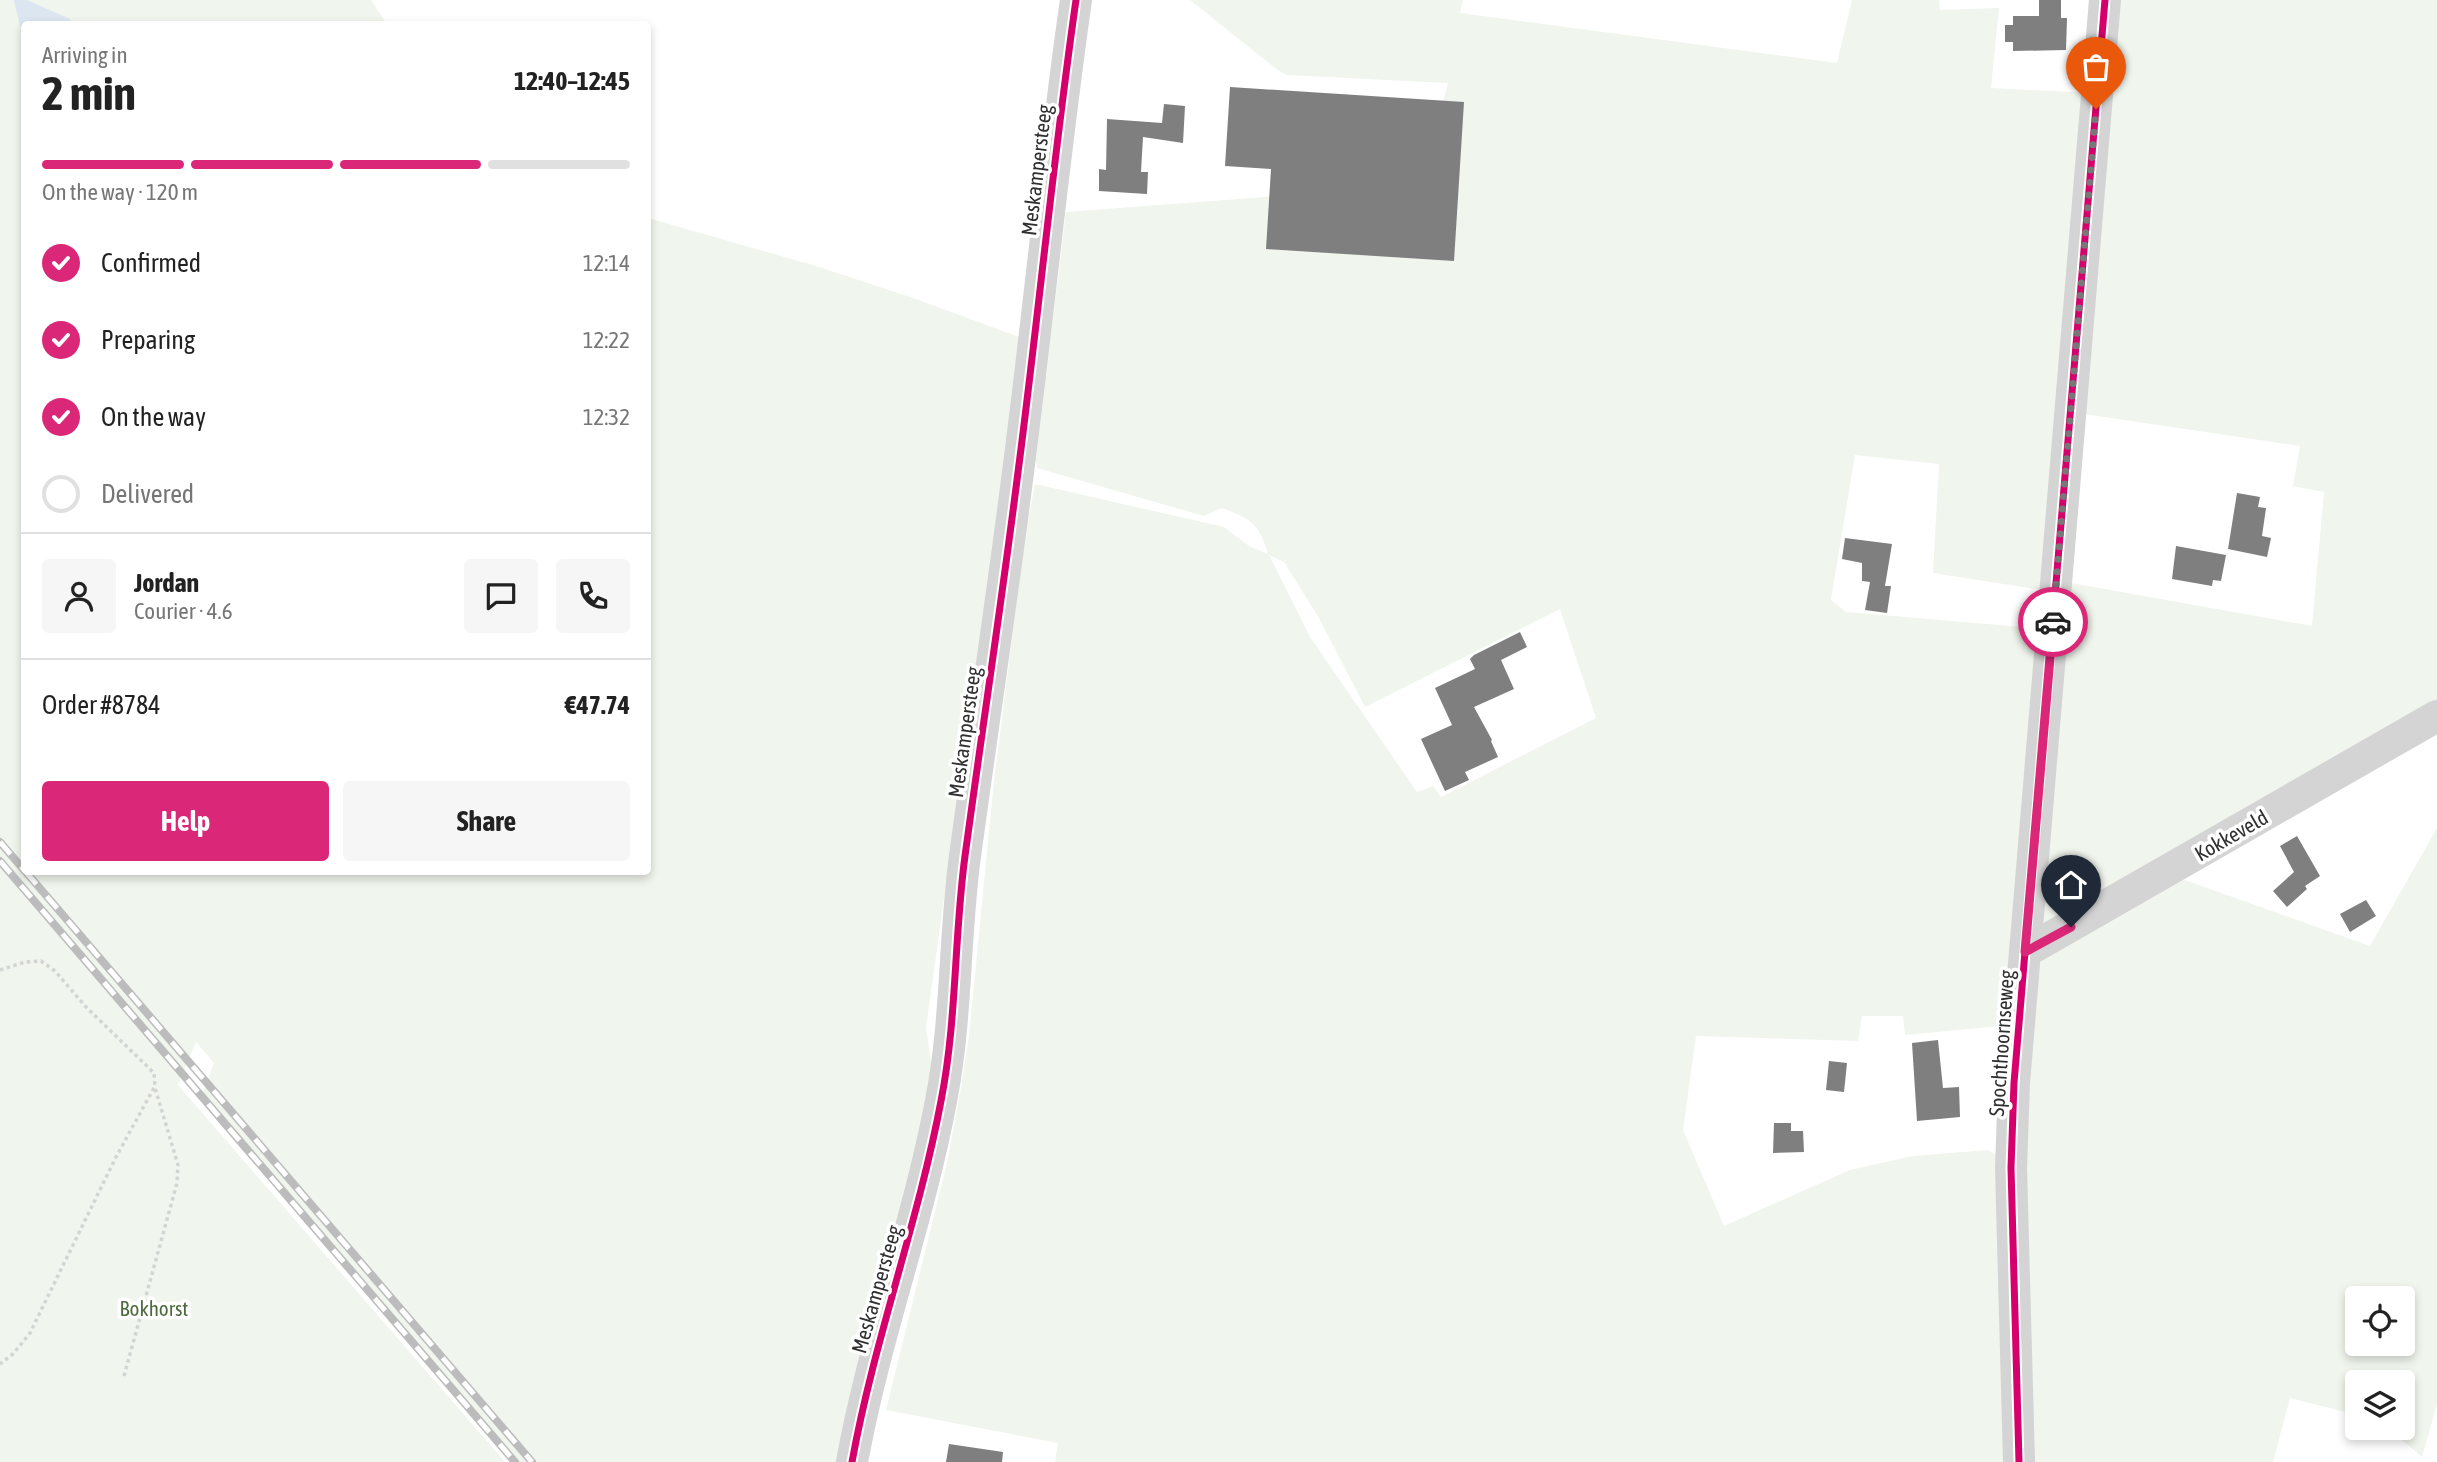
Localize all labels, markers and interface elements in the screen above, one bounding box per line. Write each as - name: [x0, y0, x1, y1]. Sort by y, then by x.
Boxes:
- pin: [2066, 37, 2126, 109]
- text: Arriving in: [42, 42, 128, 68]
- icon: bag: [2077, 48, 2115, 86]
- text: 12:40–12:45: [514, 66, 630, 96]
- text: 2 min: [42, 67, 136, 120]
- street label: Meskampersteeg: [1016, 103, 1056, 237]
- text: On the way · 120 m: [42, 179, 198, 205]
- icon: check: [42, 244, 80, 282]
- text: Confirmed: [101, 248, 201, 278]
- text: 12:14: [583, 250, 630, 276]
- icon: check: [42, 321, 80, 359]
- text: Preparing: [101, 325, 195, 355]
- text: 12:22: [583, 327, 630, 353]
- icon: check: [42, 398, 80, 436]
- text: On the way: [101, 402, 206, 432]
- text: 12:32: [583, 404, 630, 430]
- text: Delivered: [101, 479, 194, 509]
- button: person: [42, 559, 116, 633]
- button: chat: [464, 559, 538, 633]
- button: phone: [556, 559, 630, 633]
- text: Jordan: [134, 568, 199, 598]
- courier: [2018, 587, 2088, 657]
- text: Courier · 4.6: [134, 598, 233, 624]
- icon: car: [2034, 603, 2072, 641]
- street label: Meskampersteeg: [943, 665, 985, 799]
- text: Order #8784: [42, 690, 161, 720]
- text: €47.74: [565, 690, 630, 720]
- button: Help: [42, 781, 329, 861]
- button: Share: [343, 781, 630, 861]
- street label: Kokkeveld: [2190, 805, 2272, 865]
- pin: [2041, 855, 2101, 927]
- icon: home: [2052, 866, 2090, 904]
- street label: Spochthoornseweg: [1984, 969, 2018, 1117]
- street label: Meskampersteeg: [846, 1222, 906, 1356]
- map controls: [2345, 1286, 2415, 1440]
- button: locate: [2345, 1286, 2415, 1356]
- park label: Bokhorst: [120, 1296, 188, 1320]
- button: layers: [2345, 1370, 2415, 1440]

